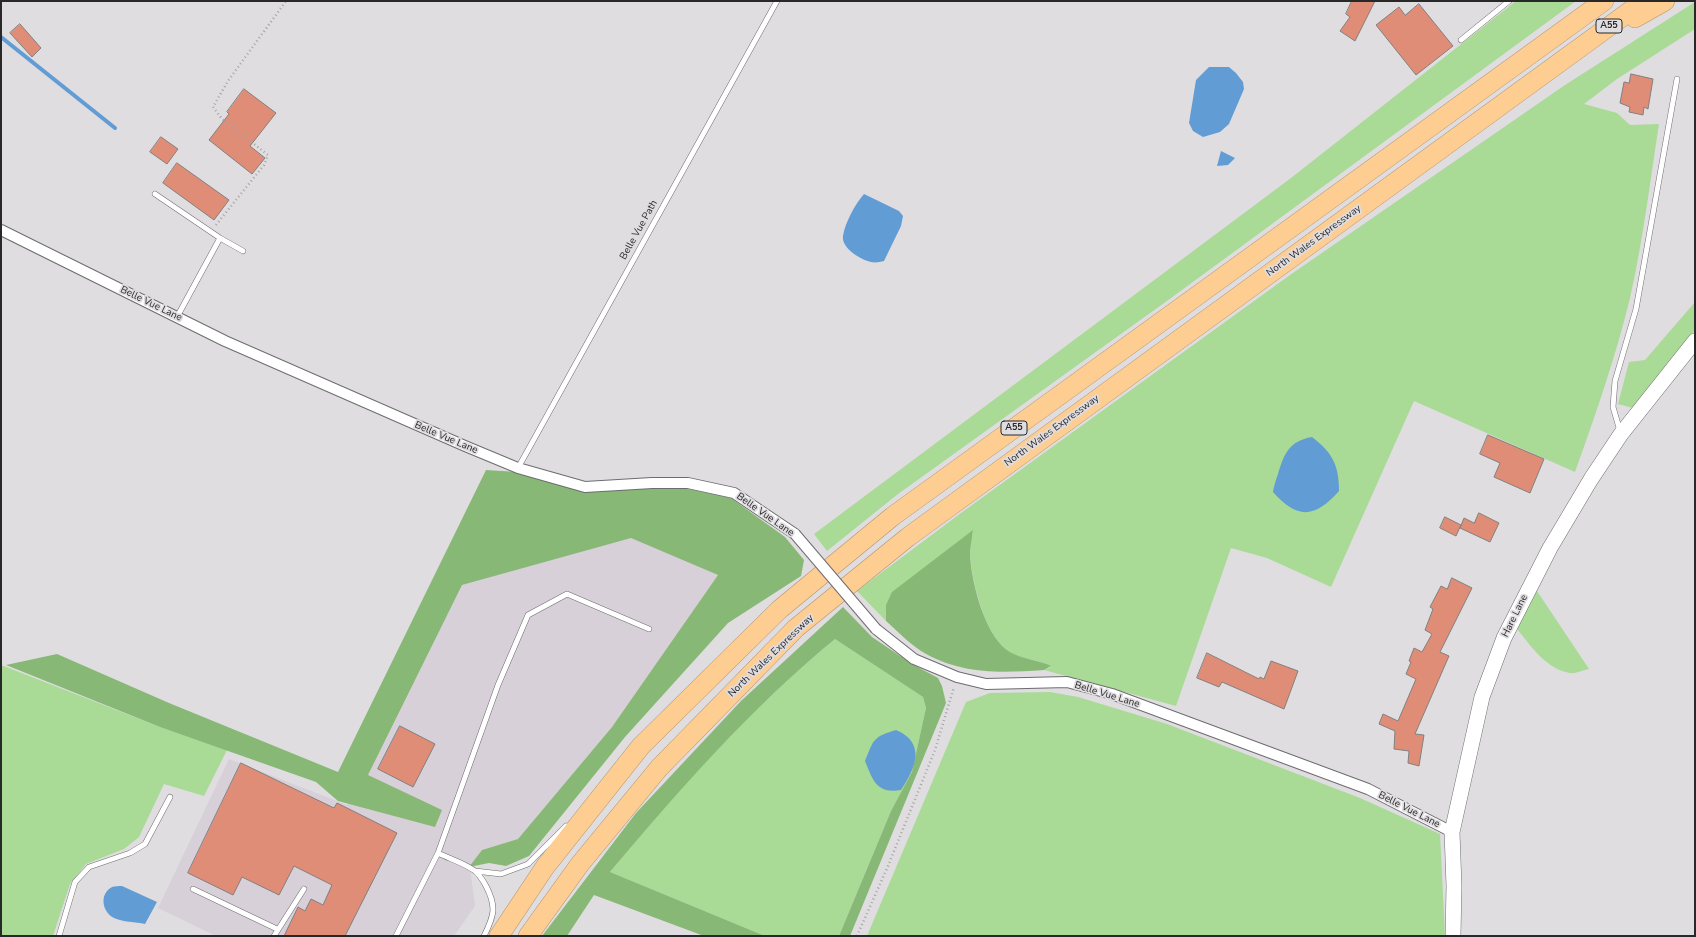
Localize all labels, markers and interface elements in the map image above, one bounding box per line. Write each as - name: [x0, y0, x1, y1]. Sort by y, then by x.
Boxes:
- road number: A55: [1596, 19, 1622, 33]
- street label: Belle Vue Path: [618, 198, 660, 262]
- street label: North Wales Expressway: [1264, 203, 1364, 279]
- street label: Belle Vue Lane: [118, 284, 184, 324]
- street label: North Wales Expressway: [1002, 393, 1102, 469]
- street label: Belle Vue Lane: [413, 419, 479, 457]
- road number: A55: [1001, 421, 1027, 435]
- street label: Belle Vue Lane: [734, 491, 796, 539]
- street label: Hare Lane: [1500, 593, 1530, 639]
- street label: North Wales Expressway: [726, 612, 816, 700]
- street label: Belle Vue Lane: [1073, 679, 1141, 711]
- street label: Belle Vue Lane: [1376, 789, 1442, 831]

